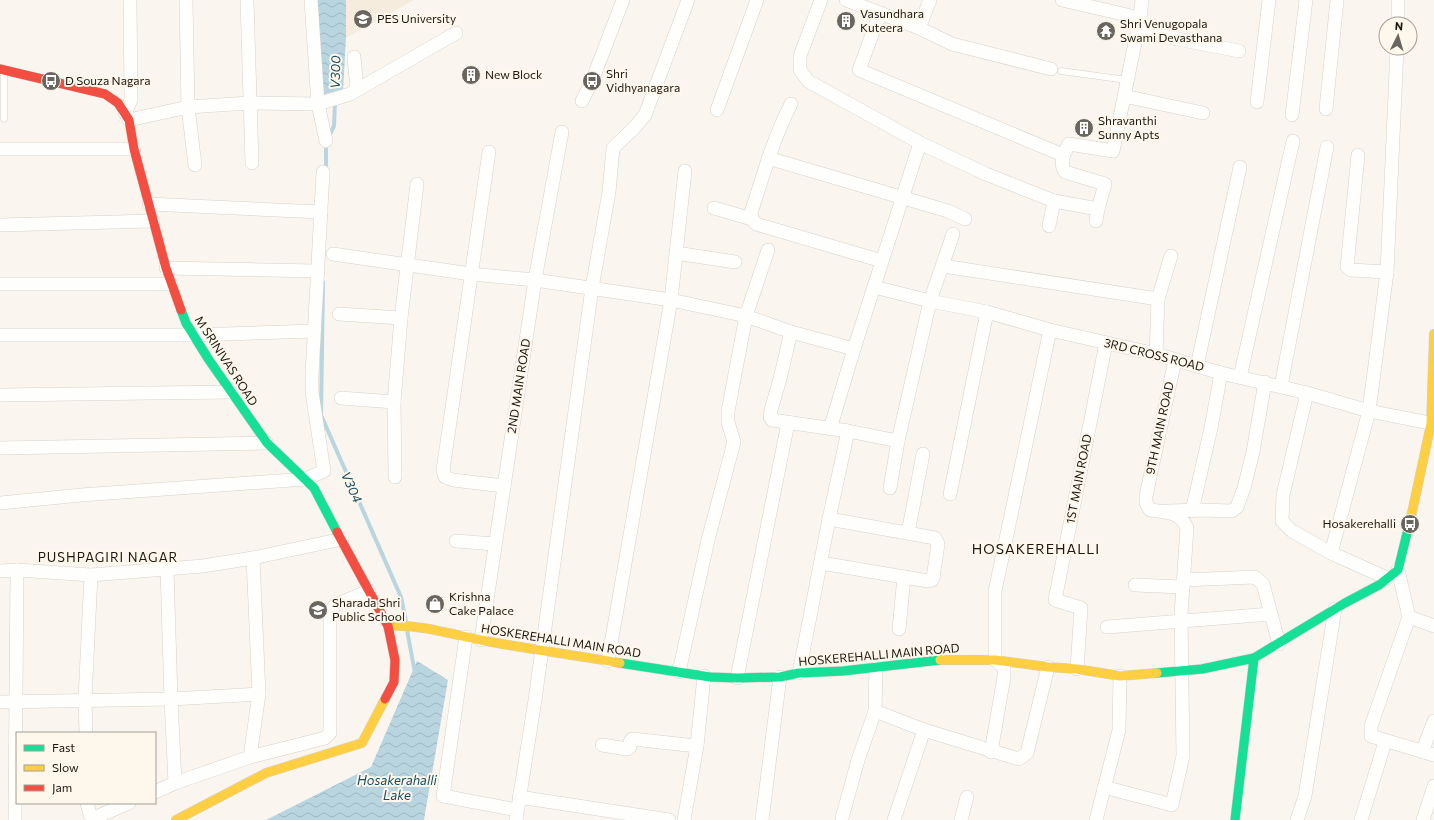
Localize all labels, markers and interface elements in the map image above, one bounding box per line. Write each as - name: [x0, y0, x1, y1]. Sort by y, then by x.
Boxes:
- place label: Vasundhara Kuteera: [860, 6, 924, 34]
- school or university icon: PES University: [352, 8, 374, 30]
- building icon: Vasundhara Kuteera: [835, 10, 857, 32]
- place label: PES University: [377, 11, 456, 25]
- place label: Shri Venugopala Swami Devasthana: [1120, 16, 1222, 44]
- north arrow: [1378, 16, 1418, 56]
- text: N: [1394, 19, 1404, 32]
- temple icon: Shri Venugopala Swami Devasthana: [1095, 20, 1117, 42]
- water label: V300: [327, 55, 343, 89]
- building icon: New Block: [460, 64, 482, 86]
- place label: Shri Vidhyanagara: [606, 66, 680, 94]
- place label: New Block: [485, 67, 543, 81]
- bus stop icon: D Souza Nagara: [40, 70, 62, 92]
- bus stop icon: Shri Vidhyanagara: [581, 70, 603, 92]
- place label: D Souza Nagara: [65, 73, 151, 87]
- place label: Shravanthi Sunny Apts: [1098, 113, 1160, 141]
- building icon: Shravanthi Sunny Apts: [1073, 117, 1095, 139]
- street label: M SRINIVAS ROAD: [193, 313, 261, 408]
- street label: 3RD CROSS ROAD: [1103, 335, 1206, 373]
- street label: 2ND MAIN ROAD: [504, 337, 532, 434]
- street label: 9TH MAIN ROAD: [1142, 380, 1176, 476]
- street label: 1ST MAIN ROAD: [1062, 433, 1094, 525]
- water label: V304: [338, 469, 366, 505]
- bus stop icon: Hosakerehalli: [1399, 513, 1421, 535]
- place label: Hosakerehalli: [1322, 516, 1396, 530]
- district label: HOSAKEREHALLI: [972, 540, 1100, 557]
- district label: PUSHPAGIRI NAGAR: [38, 549, 178, 565]
- place label: Krishna Cake Palace: [449, 589, 514, 617]
- shop icon: Krishna Cake Palace: [424, 593, 446, 615]
- place label: Sharada Shri Public School: [332, 595, 405, 623]
- school or university icon: Sharada Shri Public School: [307, 599, 329, 621]
- street label: HOSKEREHALLI MAIN ROAD: [480, 620, 642, 660]
- street label: HOSKEREHALLI MAIN ROAD: [798, 640, 960, 668]
- legend: [16, 732, 156, 804]
- text: Fast: [52, 740, 75, 754]
- text: Slow: [52, 760, 79, 774]
- water label: Hosakerahalli Lake: [357, 772, 438, 803]
- text: Jam: [52, 780, 72, 795]

